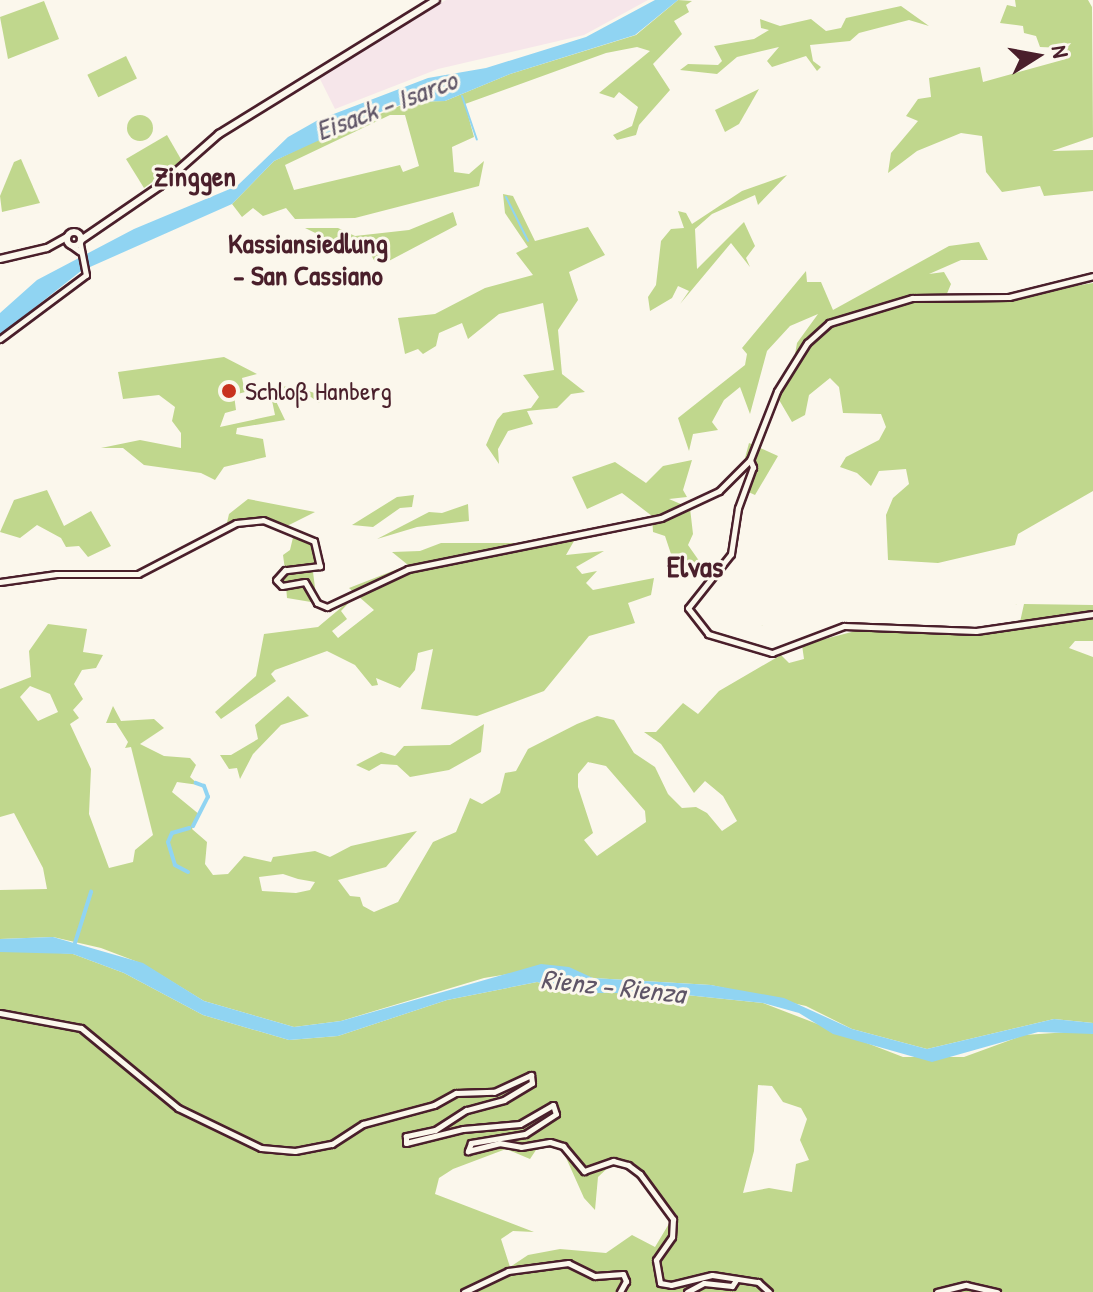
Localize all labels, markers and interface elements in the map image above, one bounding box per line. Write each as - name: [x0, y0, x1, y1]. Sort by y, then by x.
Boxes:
- north arrow: [997, 16, 1077, 96]
- text: N: [1045, 43, 1076, 60]
- water label: Eisack - Isarco: [311, 63, 461, 147]
- district label: Zinggen: [154, 159, 236, 193]
- district label: Kassiansiedlung - San Cassiano: [228, 226, 388, 292]
- place label: Schloß Hanberg: [245, 375, 392, 407]
- marker: Schloß Hanberg: [220, 382, 238, 400]
- district label: Elvas: [667, 548, 723, 584]
- water label: Rienz - Rienza: [539, 962, 687, 1010]

